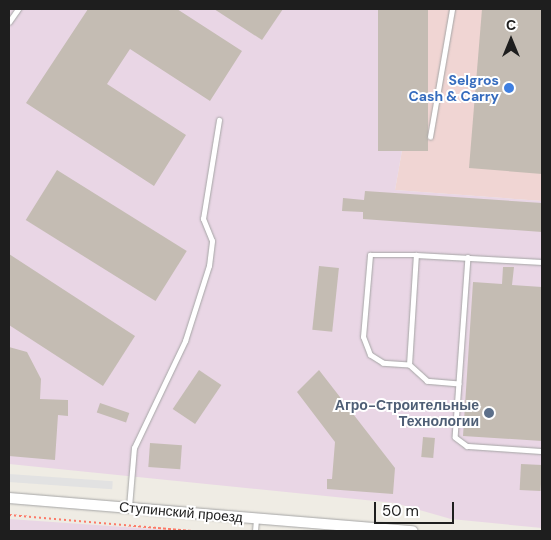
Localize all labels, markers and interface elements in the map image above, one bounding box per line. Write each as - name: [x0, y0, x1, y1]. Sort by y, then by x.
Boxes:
- north arrow: [486, 15, 536, 65]
- text: С: [506, 16, 516, 34]
- place label: Selgros Cash & Carry: [408, 72, 499, 104]
- marker: Selgros Cash & Carry: [503, 82, 515, 94]
- place label: Агро-Строительные Технологии: [335, 397, 479, 430]
- marker: Агро-Строительные Технологии: [483, 407, 495, 419]
- scale bar: [376, 492, 456, 524]
- street label: Ступинский проезд: [118, 498, 244, 526]
- text: 50 m: [382, 501, 419, 521]

